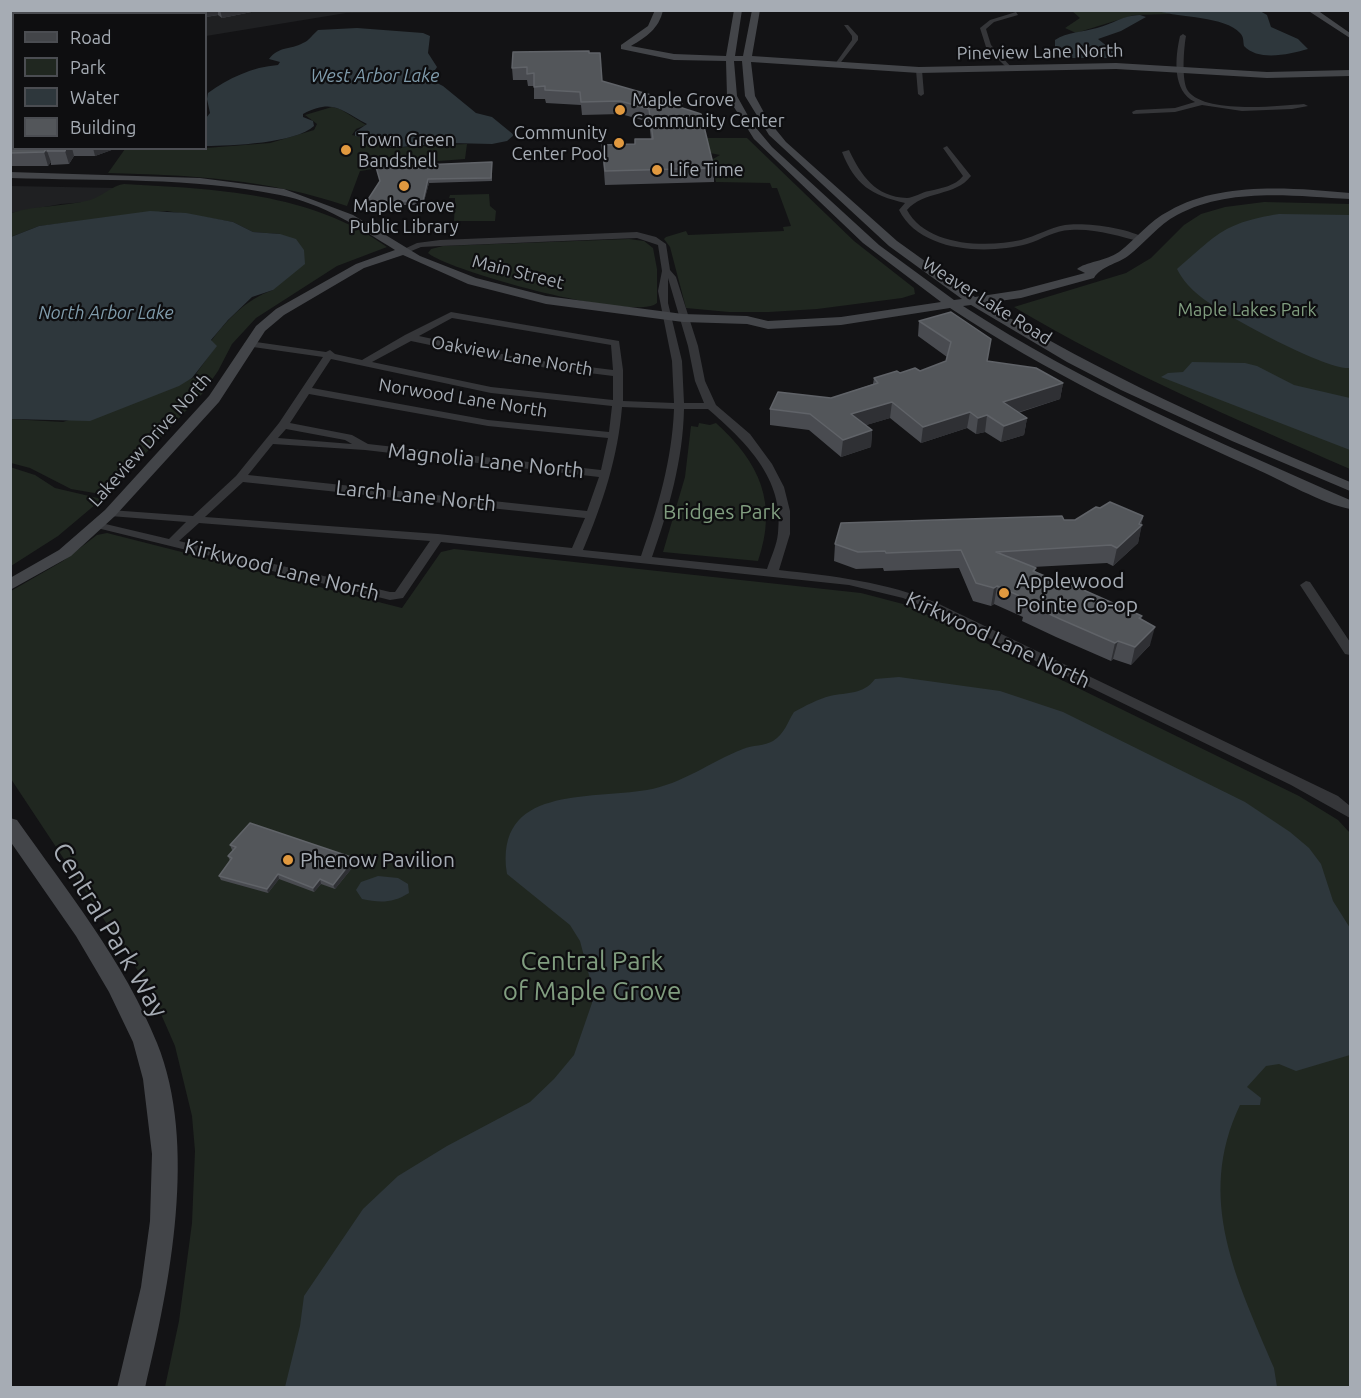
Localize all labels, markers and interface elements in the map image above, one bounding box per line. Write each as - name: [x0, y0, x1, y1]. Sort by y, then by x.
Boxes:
- legend: [12, 12, 207, 150]
- text: Road: [70, 27, 112, 47]
- street label: Pineview Lane North: [956, 40, 1124, 64]
- text: Park: [70, 57, 106, 77]
- water label: West Arbor Lake: [311, 65, 439, 87]
- text: Water: [70, 87, 119, 107]
- place label: Maple Grove Community Center: [632, 89, 784, 132]
- marker: Maple Grove Community Center: [613, 103, 627, 117]
- text: Building: [70, 117, 136, 137]
- place label: Community Center Pool: [512, 122, 607, 164]
- place label: Town Green Bandshell: [358, 129, 455, 172]
- marker: Community Center Pool: [612, 136, 626, 150]
- marker: Town Green Bandshell: [339, 143, 353, 157]
- place label: Life Time: [669, 159, 744, 181]
- marker: Life Time: [650, 163, 664, 177]
- marker: Maple Grove Public Library: [397, 179, 411, 193]
- place label: Maple Grove Public Library: [349, 195, 459, 238]
- street label: Main Street: [470, 250, 566, 294]
- street label: Weaver Lake Road: [919, 253, 1055, 349]
- park label: Maple Lakes Park: [1177, 299, 1317, 321]
- water label: North Arbor Lake: [38, 302, 174, 324]
- street label: Oakview Lane North: [429, 331, 595, 381]
- street label: Lakeview Drive North: [84, 369, 216, 511]
- street label: Norwood Lane North: [377, 374, 549, 422]
- street label: Magnolia Lane North: [387, 438, 585, 484]
- street label: Larch Lane North: [334, 475, 498, 517]
- park label: Bridges Park: [663, 499, 781, 525]
- street label: Kirkwood Lane North: [182, 534, 382, 606]
- place label: Applewood Pointe Co-op: [1016, 568, 1138, 618]
- street label: Kirkwood Lane North: [902, 586, 1094, 694]
- marker: Applewood Pointe Co-op: [997, 586, 1011, 600]
- street label: Central Park Way: [46, 837, 174, 1023]
- place label: Phenow Pavilion: [300, 847, 455, 873]
- marker: Phenow Pavilion: [281, 853, 295, 867]
- park label: Central Park of Maple Grove: [503, 945, 681, 1006]

